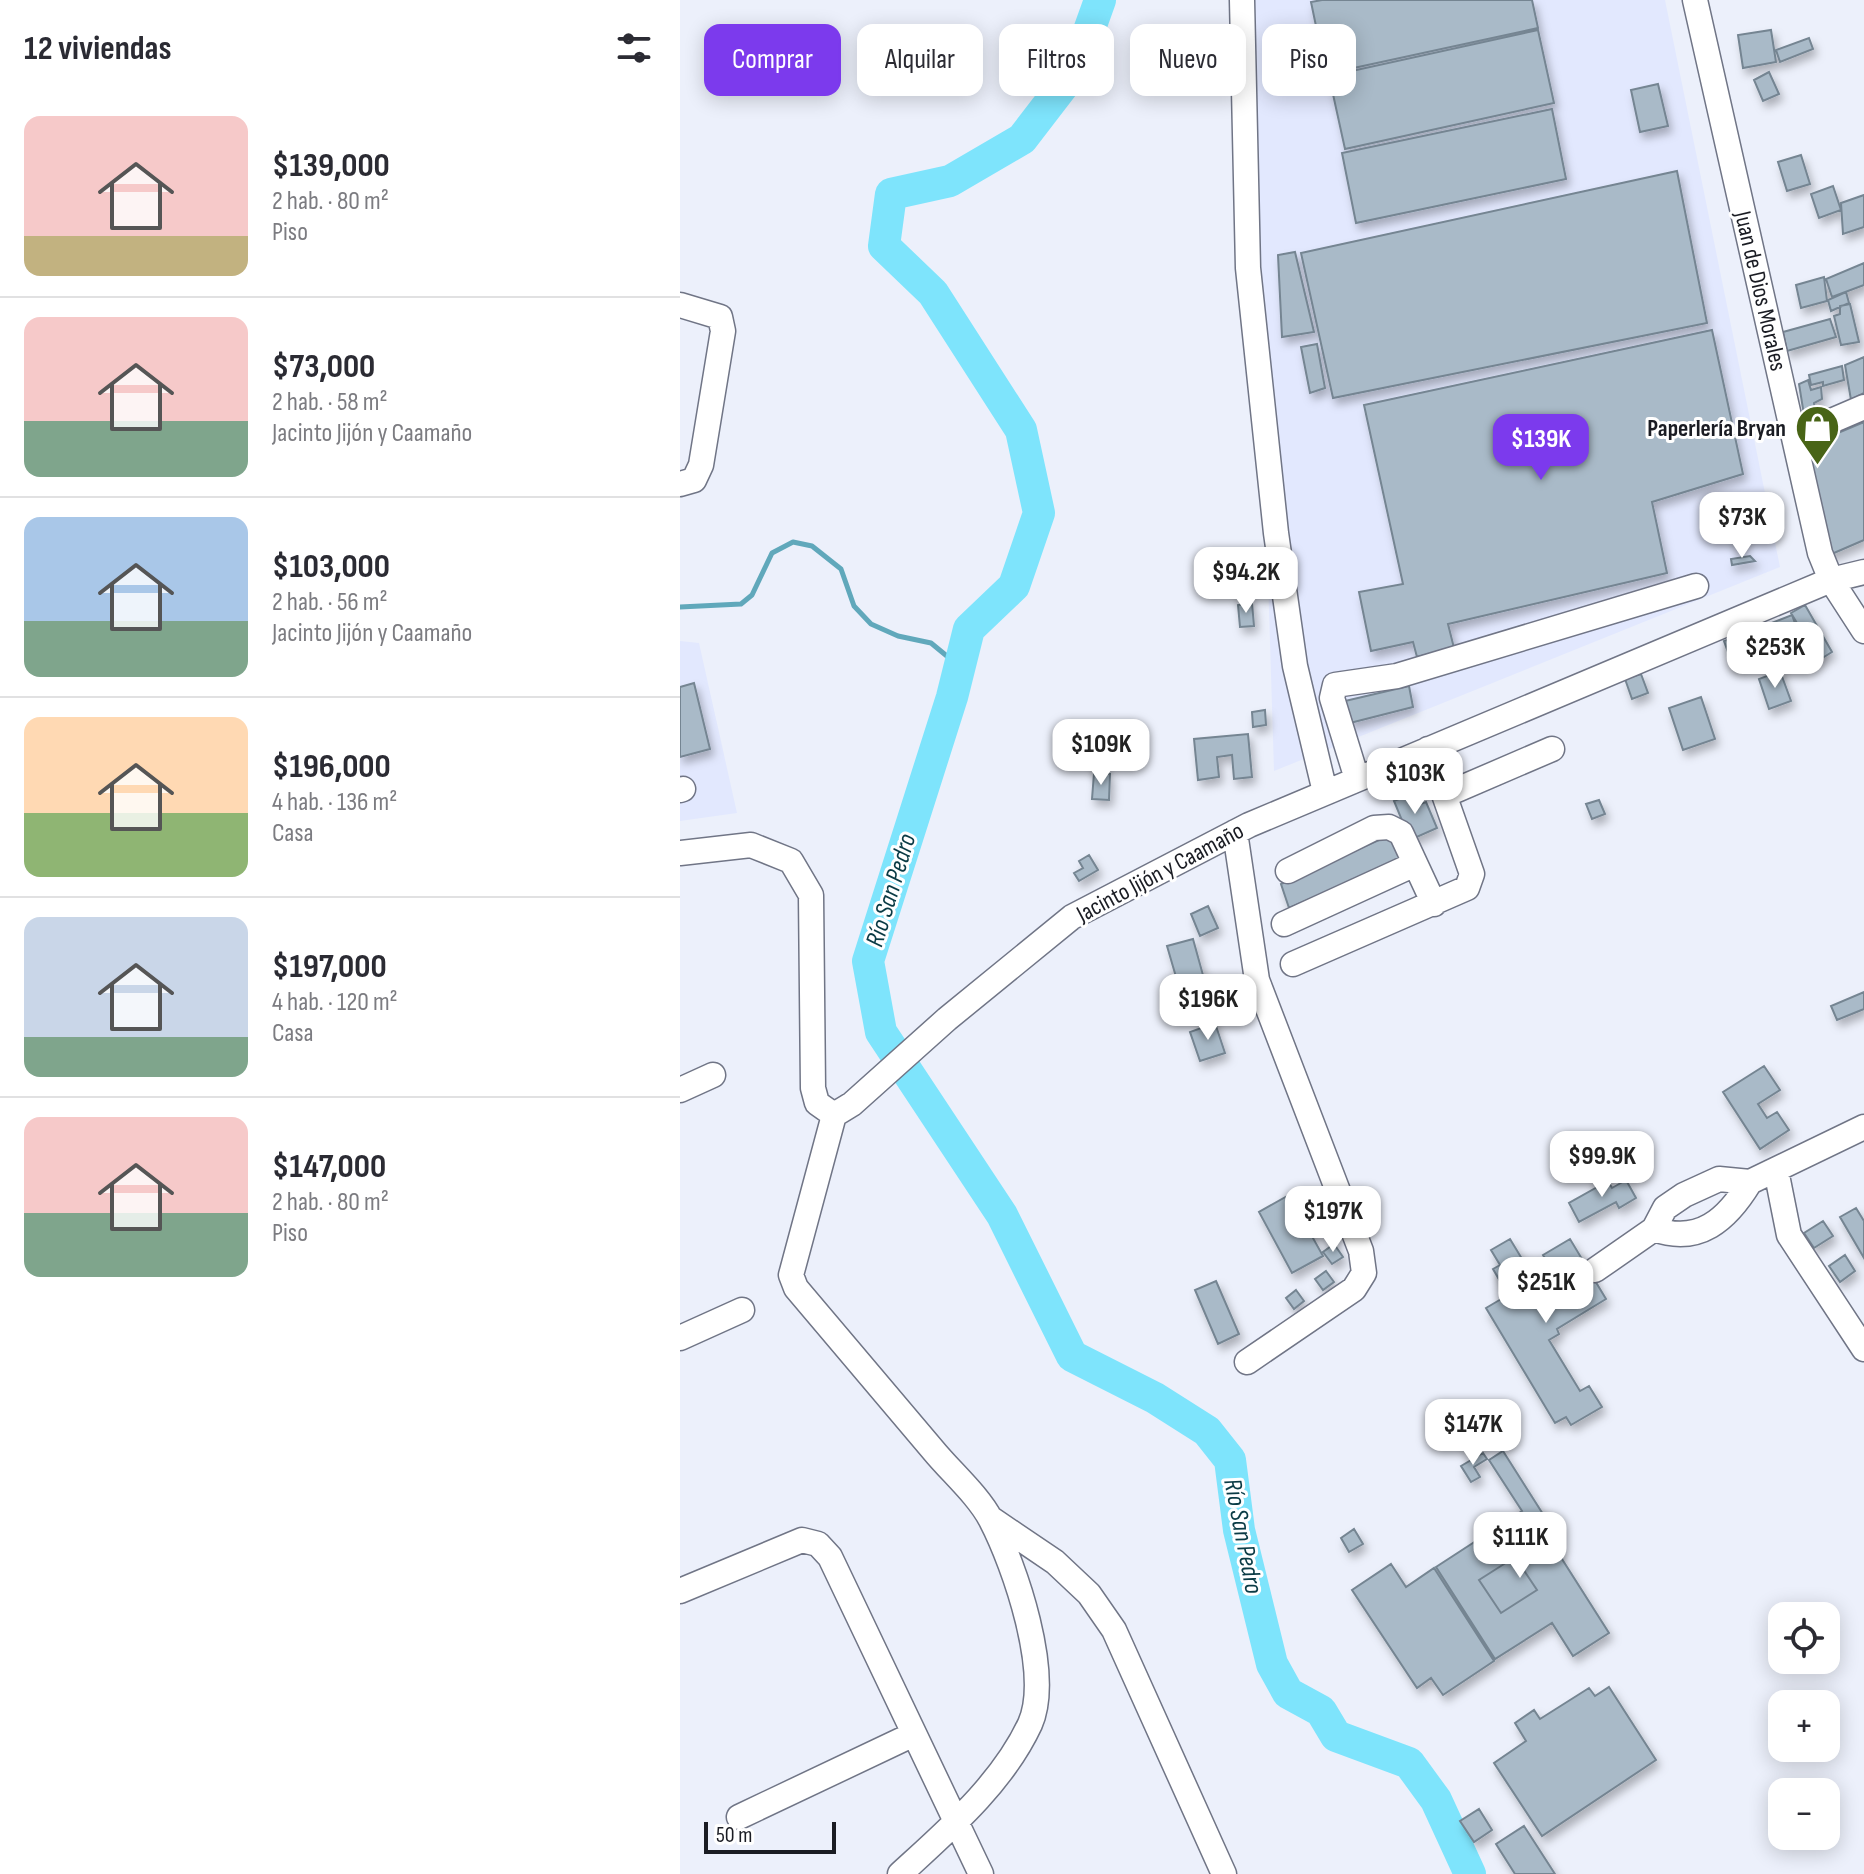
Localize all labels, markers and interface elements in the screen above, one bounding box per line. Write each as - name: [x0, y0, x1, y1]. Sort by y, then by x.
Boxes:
- chip: Comprar: [704, 24, 841, 96]
- chip: Alquilar: [857, 24, 983, 96]
- chip: Filtros: [999, 24, 1114, 96]
- chip: Nuevo: [1130, 24, 1246, 96]
- chip: Piso: [1262, 24, 1356, 96]
- icon: filters: [612, 26, 656, 70]
- text: 12 viviendas: [24, 28, 172, 69]
- text: $139,000: [272, 145, 390, 186]
- icon: home: [88, 148, 184, 244]
- text: 2 hab. · 80 m²: [272, 186, 389, 217]
- street label: Juan de Dios Morales: [1728, 207, 1793, 374]
- text: Piso: [272, 217, 308, 248]
- text: $73,000: [272, 346, 375, 387]
- icon: home: [88, 349, 184, 445]
- text: 2 hab. · 58 m²: [272, 387, 388, 418]
- shop icon: Paperlería Bryan: [1793, 404, 1841, 467]
- pin: $139K: [1485, 414, 1597, 482]
- place label: Paperlería Bryan: [1647, 414, 1786, 443]
- text: Jacinto Jijón y Caamaño: [272, 418, 472, 449]
- text: $139K: [1511, 424, 1571, 455]
- pin: $73K: [1695, 492, 1789, 560]
- text: $73K: [1717, 502, 1767, 533]
- text: $103,000: [272, 546, 390, 587]
- pin: $94.2K: [1181, 547, 1311, 615]
- icon: home: [88, 549, 184, 645]
- text: $94.2K: [1212, 557, 1280, 588]
- text: 2 hab. · 56 m²: [272, 587, 388, 618]
- text: Jacinto Jijón y Caamaño: [272, 618, 472, 649]
- pin: $253K: [1719, 622, 1831, 690]
- text: $253K: [1745, 632, 1805, 663]
- pin: $109K: [1045, 719, 1157, 787]
- text: $109K: [1070, 729, 1132, 760]
- text: $196,000: [272, 746, 391, 787]
- pin: $103K: [1359, 748, 1471, 816]
- icon: home: [88, 749, 184, 845]
- text: $103K: [1385, 758, 1445, 789]
- text: 4 hab. · 136 m²: [272, 787, 397, 818]
- street label: Jacinto Jijón y Caamaño: [1071, 816, 1249, 929]
- text: Casa: [272, 818, 313, 849]
- water label: Río San Pedro: [860, 830, 923, 951]
- text: $197,000: [272, 946, 387, 987]
- icon: home: [88, 949, 184, 1045]
- pin: $196K: [1152, 974, 1264, 1042]
- text: $196K: [1178, 984, 1238, 1015]
- text: 4 hab. · 120 m²: [272, 987, 398, 1018]
- text: Casa: [272, 1018, 313, 1049]
- pin: $99.9K: [1537, 1131, 1667, 1199]
- text: $99.9K: [1568, 1141, 1636, 1172]
- text: $147,000: [272, 1146, 386, 1187]
- icon: home: [88, 1149, 184, 1245]
- pin: $197K: [1277, 1186, 1389, 1254]
- text: 2 hab. · 80 m²: [272, 1187, 389, 1218]
- text: $197K: [1303, 1196, 1363, 1227]
- text: Piso: [272, 1218, 308, 1249]
- pin: $251K: [1490, 1257, 1602, 1325]
- text: $251K: [1516, 1267, 1576, 1298]
- pin: $147K: [1417, 1399, 1529, 1467]
- text: $147K: [1443, 1409, 1503, 1440]
- water label: Río San Pedro: [1216, 1476, 1269, 1597]
- pin: $111K: [1464, 1512, 1576, 1580]
- text: $111K: [1492, 1522, 1548, 1553]
- map controls: [1768, 1602, 1840, 1850]
- button: locate: [1768, 1602, 1840, 1674]
- button: +: [1768, 1690, 1840, 1762]
- button: −: [1768, 1778, 1840, 1850]
- scale bar: [704, 1818, 836, 1854]
- text: 50 m: [716, 1822, 752, 1849]

